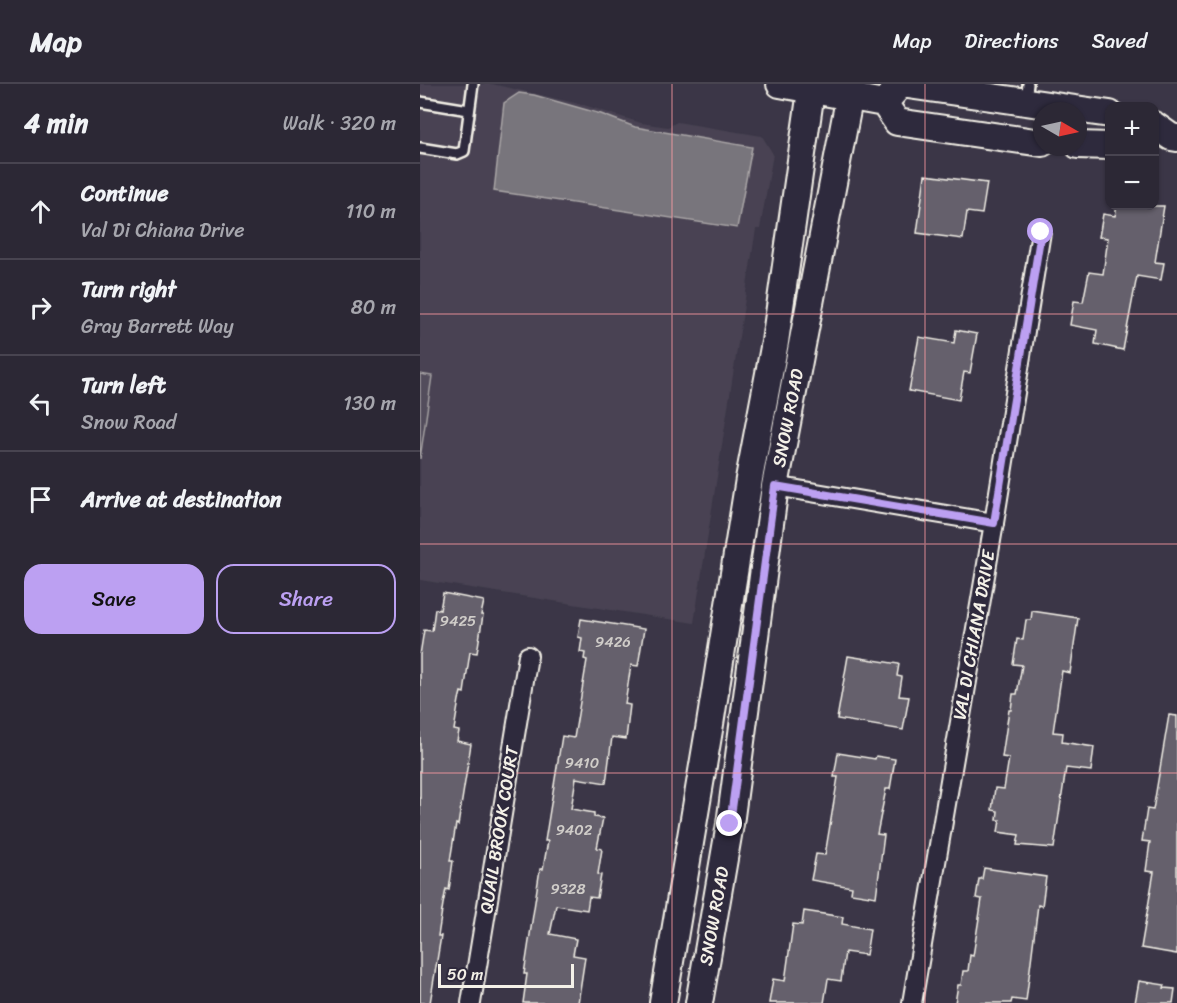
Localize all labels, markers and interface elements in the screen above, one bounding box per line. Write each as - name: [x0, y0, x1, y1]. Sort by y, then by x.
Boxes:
- text: Map: [30, 17, 82, 66]
- text: Map: [893, 22, 931, 60]
- text: Directions: [964, 22, 1059, 60]
- text: Saved: [1092, 22, 1147, 60]
- text: 4 min: [24, 100, 88, 146]
- north arrow: [1033, 102, 1087, 156]
- map controls: [1105, 102, 1159, 210]
- button: +: [1105, 102, 1159, 156]
- text: Walk · 320 m: [283, 106, 396, 141]
- button: −: [1105, 156, 1159, 210]
- text: Continue: [81, 174, 169, 213]
- text: 110 m: [346, 194, 396, 229]
- icon: ahead: [24, 195, 57, 228]
- text: Val Di Chiana Drive: [81, 213, 244, 248]
- route start: [1027, 218, 1053, 244]
- text: Turn right: [81, 270, 176, 309]
- text: 80 m: [351, 290, 396, 325]
- icon: right: [24, 291, 57, 324]
- text: Gray Barrett Way: [81, 309, 234, 344]
- text: Turn left: [81, 366, 166, 405]
- street label: SNOW ROAD: [763, 366, 813, 470]
- text: 130 m: [343, 386, 396, 421]
- icon: left: [24, 387, 57, 420]
- text: Snow Road: [81, 405, 176, 440]
- text: Arrive at destination: [81, 480, 282, 519]
- icon: arrive: [24, 483, 57, 516]
- street label: VAL DI CHIANA DRIVE: [943, 547, 1005, 723]
- button: Save: [24, 564, 204, 634]
- button: Share: [216, 564, 396, 634]
- house number: 9425: [440, 608, 476, 634]
- house number: 9426: [595, 629, 631, 655]
- street label: QUAIL BROOK COURT: [470, 743, 528, 916]
- house number: 9410: [565, 750, 599, 776]
- route end: [716, 810, 742, 836]
- house number: 9402: [556, 817, 593, 843]
- street label: SNOW ROAD: [690, 864, 738, 968]
- house number: 9328: [550, 876, 586, 902]
- text: 50 m: [447, 960, 483, 989]
- scale bar: [438, 961, 574, 988]

